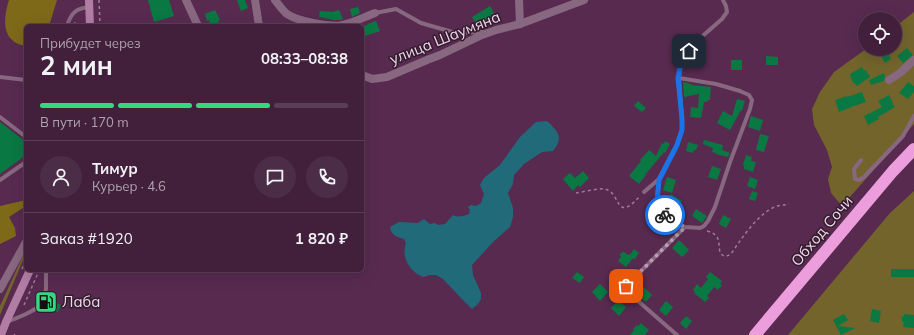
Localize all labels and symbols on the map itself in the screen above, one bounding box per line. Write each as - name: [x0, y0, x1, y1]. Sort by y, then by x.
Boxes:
- street label: улица Шаумяна: [387, 7, 503, 68]
- pin: [672, 34, 706, 68]
- street label: Обход Сочи: [787, 192, 857, 270]
- courier: [645, 195, 685, 235]
- pin: [609, 269, 643, 303]
- fuel station icon: Лаба: [33, 289, 59, 315]
- place label: Лаба: [62, 292, 100, 311]

